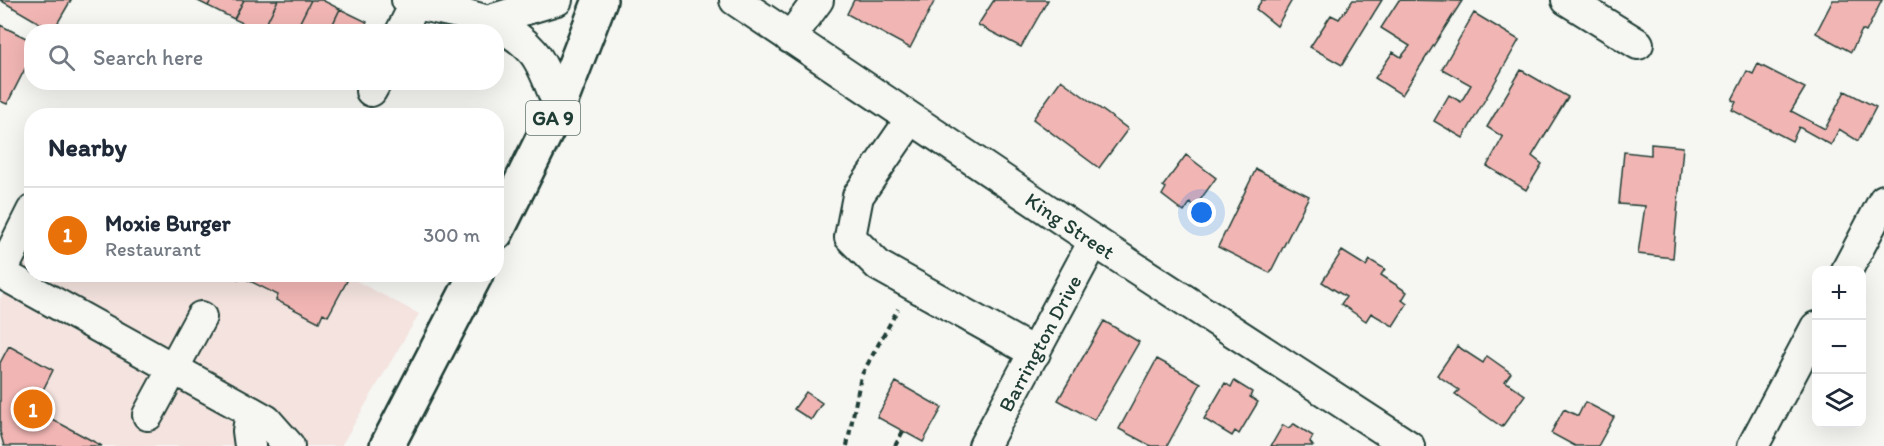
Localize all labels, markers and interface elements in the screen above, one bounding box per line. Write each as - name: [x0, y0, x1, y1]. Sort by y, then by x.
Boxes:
- search box: [24, 24, 504, 90]
- icon: search: [45, 41, 78, 74]
- text: Search here: [93, 44, 203, 71]
- road number: GA 9: [526, 101, 580, 135]
- text: Nearby: [48, 131, 127, 163]
- street label: King Street: [1021, 186, 1120, 264]
- your location: [1187, 198, 1216, 227]
- text: Moxie Burger: [105, 210, 230, 237]
- text: 1: [63, 223, 72, 247]
- text: 300 m: [423, 223, 480, 247]
- text: Restaurant: [105, 237, 201, 261]
- map controls: [1812, 266, 1866, 428]
- button: +: [1812, 266, 1866, 320]
- street label: Barrington Drive: [993, 270, 1086, 416]
- button: −: [1812, 320, 1866, 374]
- button: layers: [1812, 374, 1866, 428]
- pin: 1: [14, 386, 52, 432]

